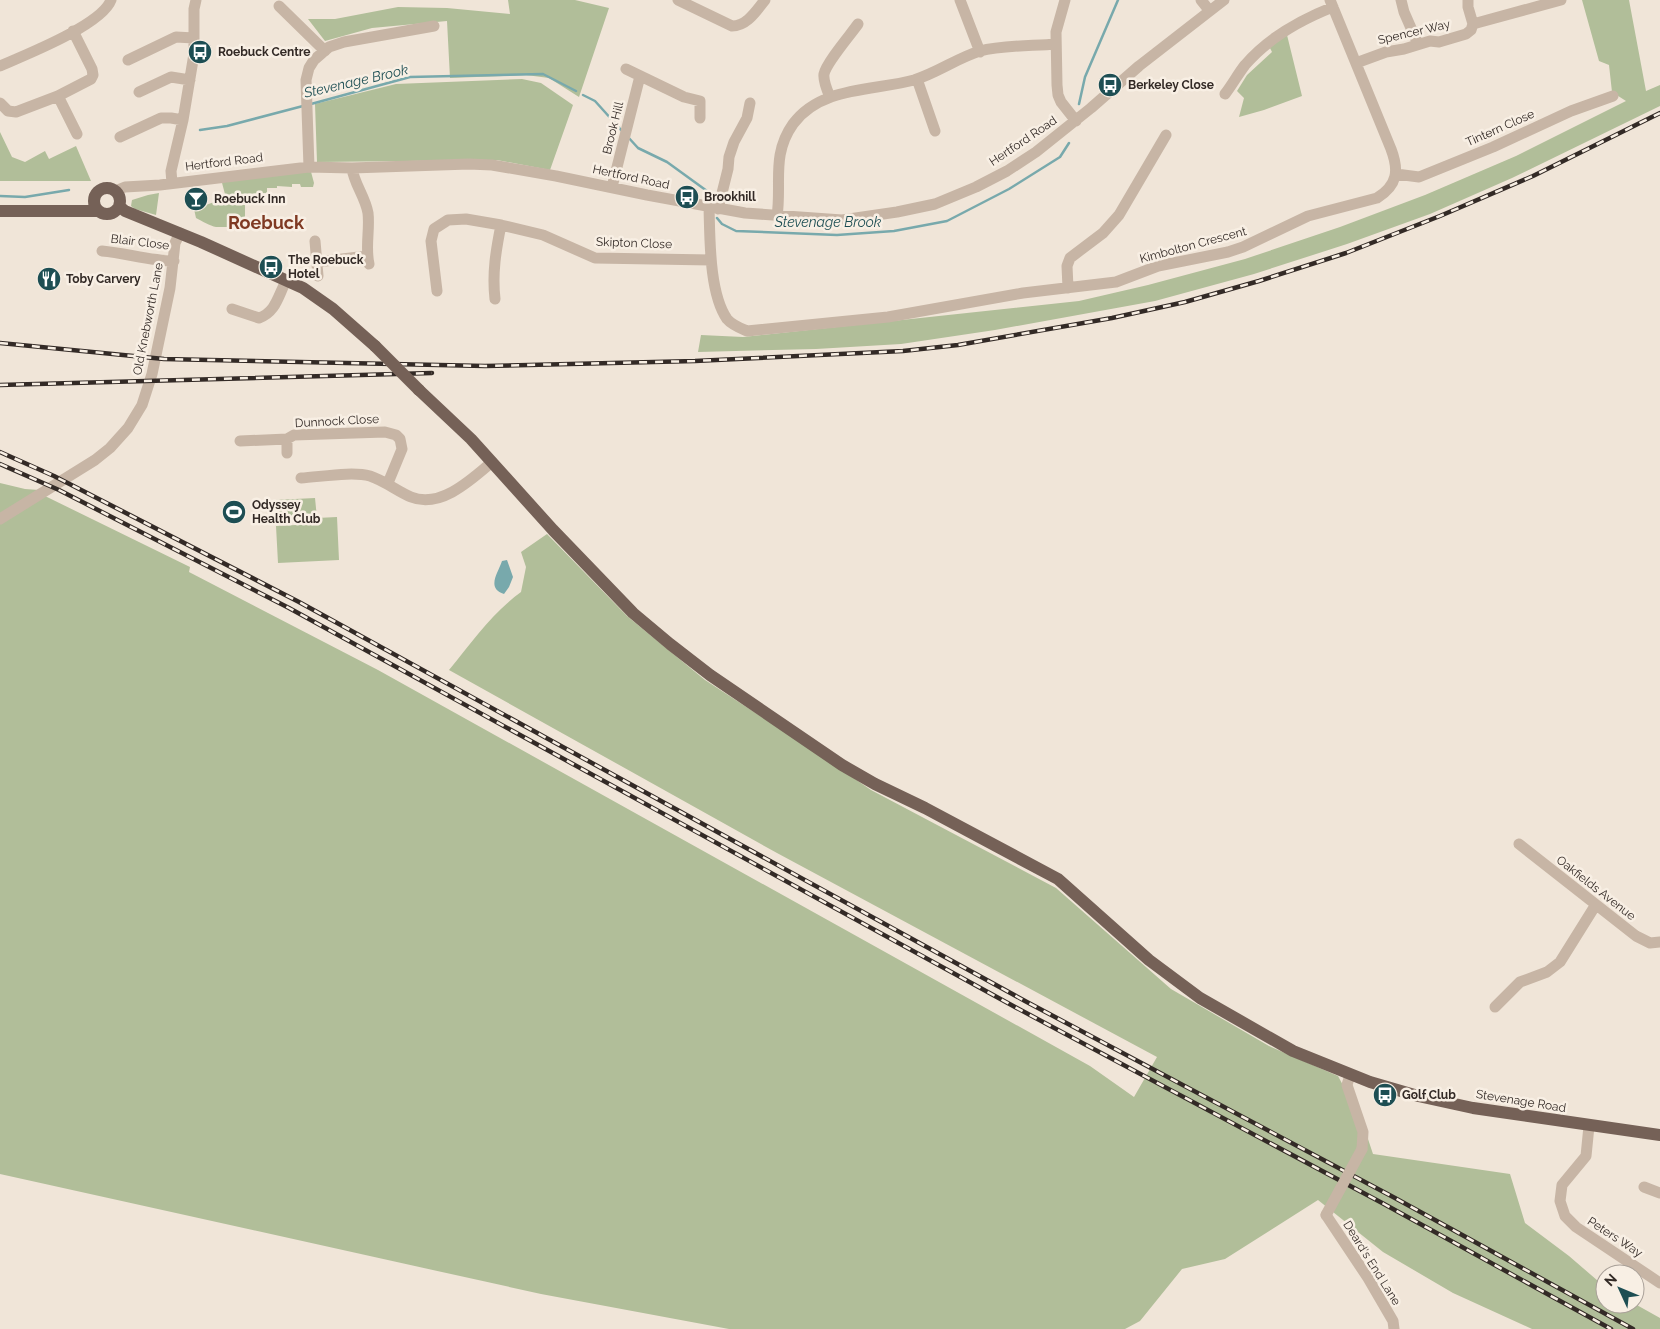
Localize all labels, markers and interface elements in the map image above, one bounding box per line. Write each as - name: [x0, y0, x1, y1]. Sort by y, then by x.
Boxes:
- street label: Spencer Way: [1377, 17, 1452, 47]
- bus stop icon: Roebuck Centre: [187, 39, 213, 65]
- place label: Roebuck Centre: [218, 45, 311, 59]
- water label: Stevenage Brook: [301, 61, 410, 101]
- bus stop icon: Berkeley Close: [1097, 72, 1123, 98]
- place label: Berkeley Close: [1128, 78, 1214, 92]
- street label: Brook Hill: [600, 100, 626, 156]
- street label: Tintern Close: [1464, 107, 1536, 149]
- street label: Hertford Road: [987, 113, 1059, 169]
- street label: Hertford Road: [184, 150, 264, 174]
- street label: Hertford Road: [591, 162, 671, 192]
- bus stop icon: Brookhill: [674, 184, 700, 210]
- bar icon: Roebuck Inn: [183, 186, 209, 212]
- place label: Brookhill: [704, 190, 756, 204]
- place label: Roebuck Inn: [214, 192, 286, 206]
- district label: Roebuck: [228, 212, 305, 233]
- water label: Stevenage Brook: [774, 214, 882, 230]
- street label: Kimbolton Crescent: [1138, 224, 1248, 266]
- street label: Blair Close: [110, 231, 170, 253]
- street label: Skipton Close: [596, 235, 672, 251]
- place label: The Roebuck Hotel: [288, 253, 364, 281]
- bus stop icon: The Roebuck Hotel: [258, 254, 284, 280]
- street label: Old Knebworth Lane: [130, 262, 166, 376]
- restaurant icon: Toby Carvery: [36, 266, 62, 292]
- place label: Toby Carvery: [66, 272, 141, 286]
- street label: Dunnock Close: [295, 412, 379, 430]
- place label: Odyssey Health Club: [252, 498, 321, 526]
- sports icon: Odyssey Health Club: [221, 499, 247, 525]
- street label: Oakfields Avenue: [1554, 853, 1638, 923]
- bus stop icon: Golf Club: [1372, 1082, 1398, 1108]
- street label: Stevenage Road: [1475, 1087, 1567, 1115]
- place label: Golf Club: [1402, 1088, 1456, 1102]
- street label: Peters Way: [1585, 1214, 1646, 1260]
- street label: Deard's End Lane: [1340, 1218, 1404, 1308]
- north arrow: [1595, 1264, 1645, 1314]
- text: N: [1601, 1271, 1620, 1289]

